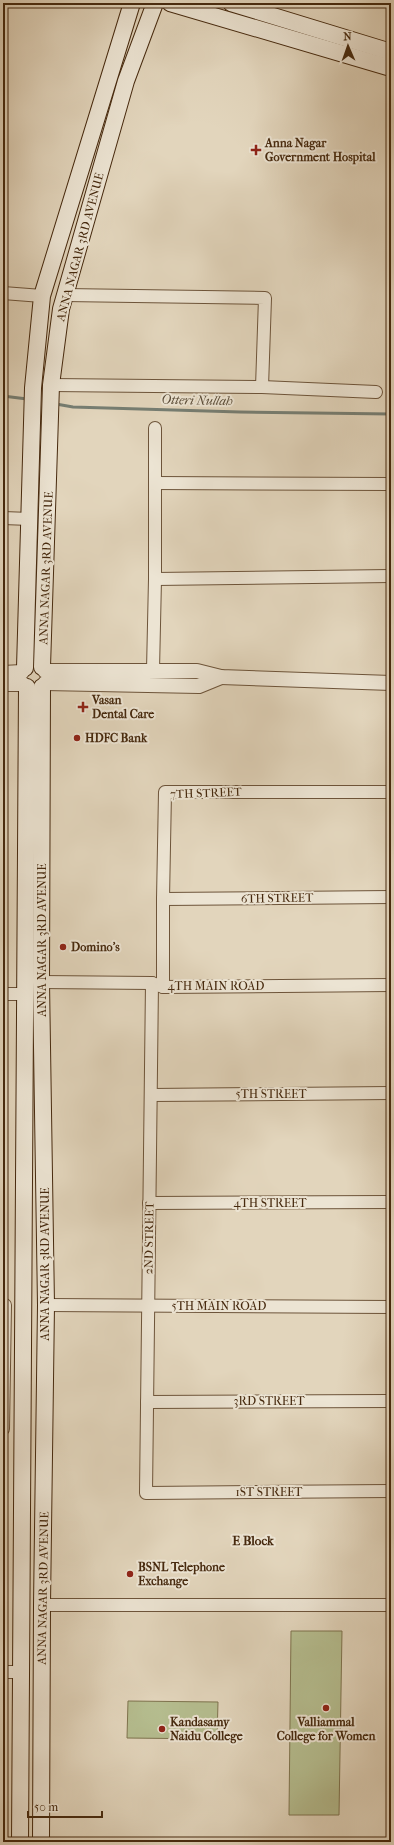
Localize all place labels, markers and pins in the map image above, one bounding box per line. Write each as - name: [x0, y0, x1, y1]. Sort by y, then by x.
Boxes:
- place label: Anna Nagar Government Hospital: [264, 136, 376, 165]
- marker: Anna Nagar Government Hospital: [250, 144, 262, 156]
- place label: Vasan Dental Care: [91, 693, 154, 721]
- marker: Vasan Dental Care: [77, 701, 89, 713]
- place label: HDFC Bank: [85, 731, 148, 745]
- marker: HDFC Bank: [72, 733, 82, 743]
- place label: Domino's: [71, 940, 120, 954]
- marker: Domino's: [58, 942, 68, 952]
- place label: BSNL Telephone Exchange: [138, 1560, 225, 1589]
- marker: BSNL Telephone Exchange: [125, 1569, 135, 1579]
- marker: Valliammal College for Women: [321, 1703, 331, 1713]
- place label: Kandasamy Naidu College: [170, 1715, 243, 1744]
- place label: Valliammal College for Women: [277, 1715, 376, 1744]
- marker: Kandasamy Naidu College: [157, 1724, 167, 1734]

